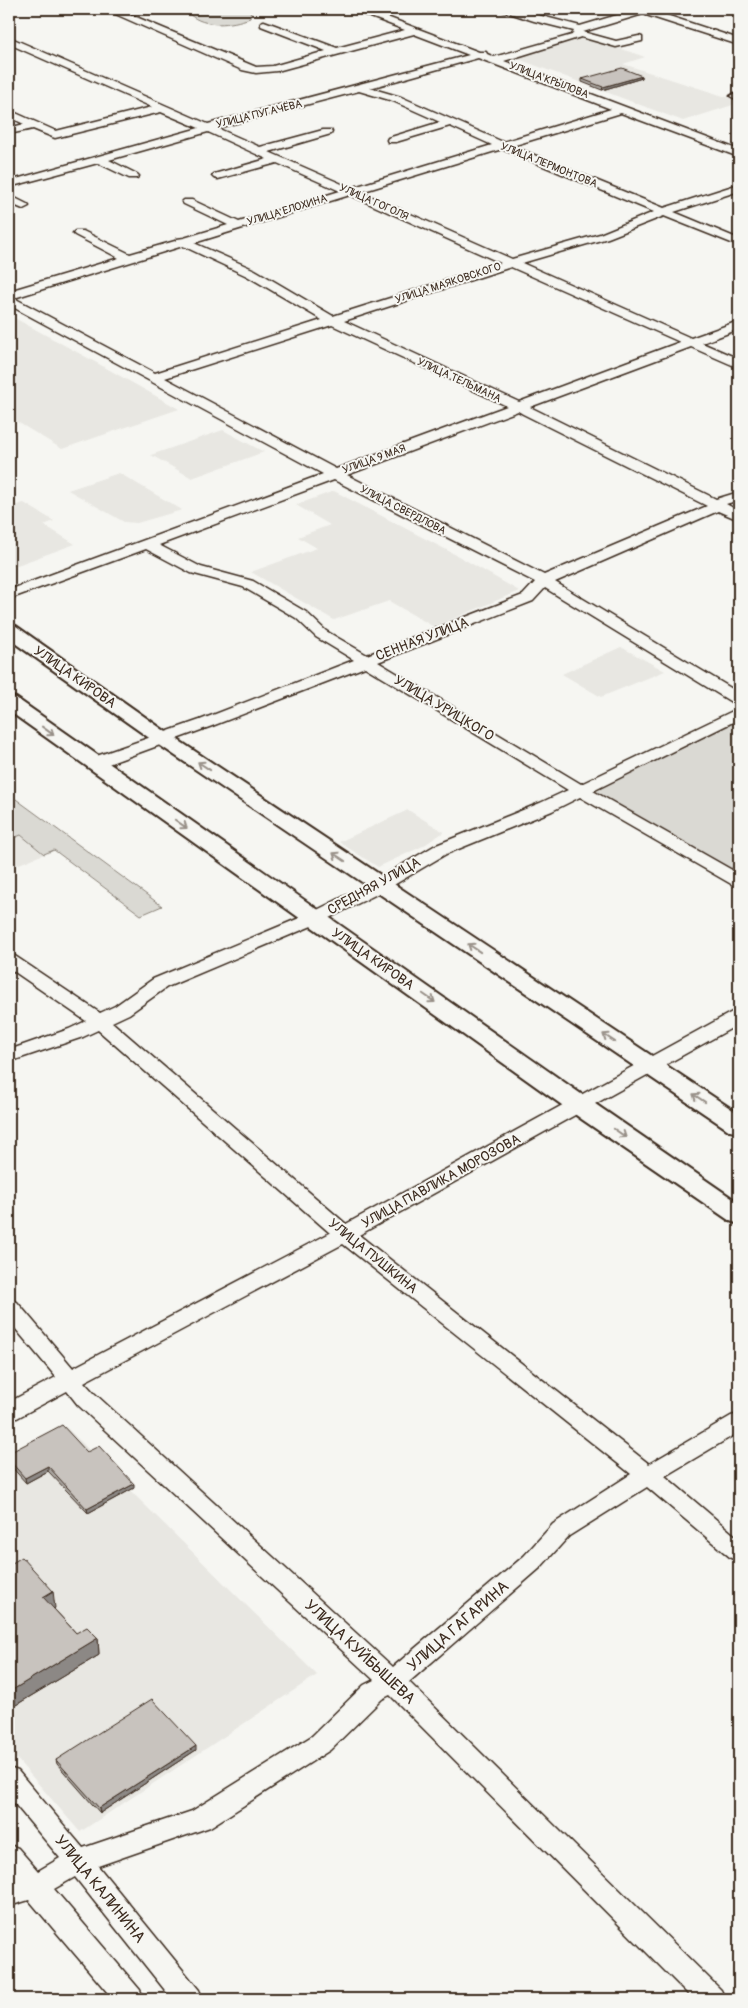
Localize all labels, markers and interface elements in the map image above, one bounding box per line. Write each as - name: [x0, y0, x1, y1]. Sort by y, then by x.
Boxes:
- street label: УЛИЦА КРЫЛОВА: [508, 59, 590, 101]
- street label: УЛИЦА ПУГАЧЁВА: [215, 97, 303, 131]
- street label: УЛИЦА ЛЕРМОНТОВА: [499, 140, 599, 190]
- street label: УЛИЦА ГОГОЛЯ: [337, 181, 411, 223]
- street label: УЛИЦА ЕЛОХИНА: [245, 192, 329, 228]
- street label: УЛИЦА МАЯКОВСКОГО: [393, 260, 503, 306]
- street label: УЛИЦА ТЕЛЬМАНА: [415, 355, 503, 405]
- street label: УЛИЦА 9 МАЯ: [340, 441, 408, 477]
- street label: УЛИЦА СВЕРДЛОВА: [358, 483, 448, 537]
- street label: СЕННАЯ УЛИЦА: [373, 613, 471, 665]
- street label: УЛИЦА КИРОВА: [31, 642, 119, 712]
- street label: УЛИЦА УРИЦКОГО: [391, 671, 497, 745]
- one-way arrow: [41, 725, 54, 736]
- one-way arrow: [197, 761, 211, 771]
- one-way arrow: [174, 819, 188, 829]
- one-way arrow: [332, 852, 346, 862]
- street label: СРЕДНЯЯ УЛИЦА: [325, 853, 423, 919]
- street label: УЛИЦА КИРОВА: [329, 924, 417, 994]
- one-way arrow: [467, 942, 481, 953]
- one-way arrow: [421, 993, 435, 1003]
- one-way arrow: [602, 1033, 616, 1043]
- one-way arrow: [692, 1093, 706, 1103]
- one-way arrow: [613, 1128, 627, 1138]
- street label: УЛИЦА ПАВЛИКА МОРОЗОВА: [359, 1130, 523, 1232]
- street label: УЛИЦА ПУШКИНА: [325, 1215, 421, 1297]
- street label: УЛИЦА ГАГАРИНА: [403, 1576, 513, 1676]
- street label: УЛИЦА КУЙБЫШЕВА: [300, 1595, 420, 1709]
- street label: УЛИЦА КАЛИНИНА: [50, 1831, 150, 1947]

